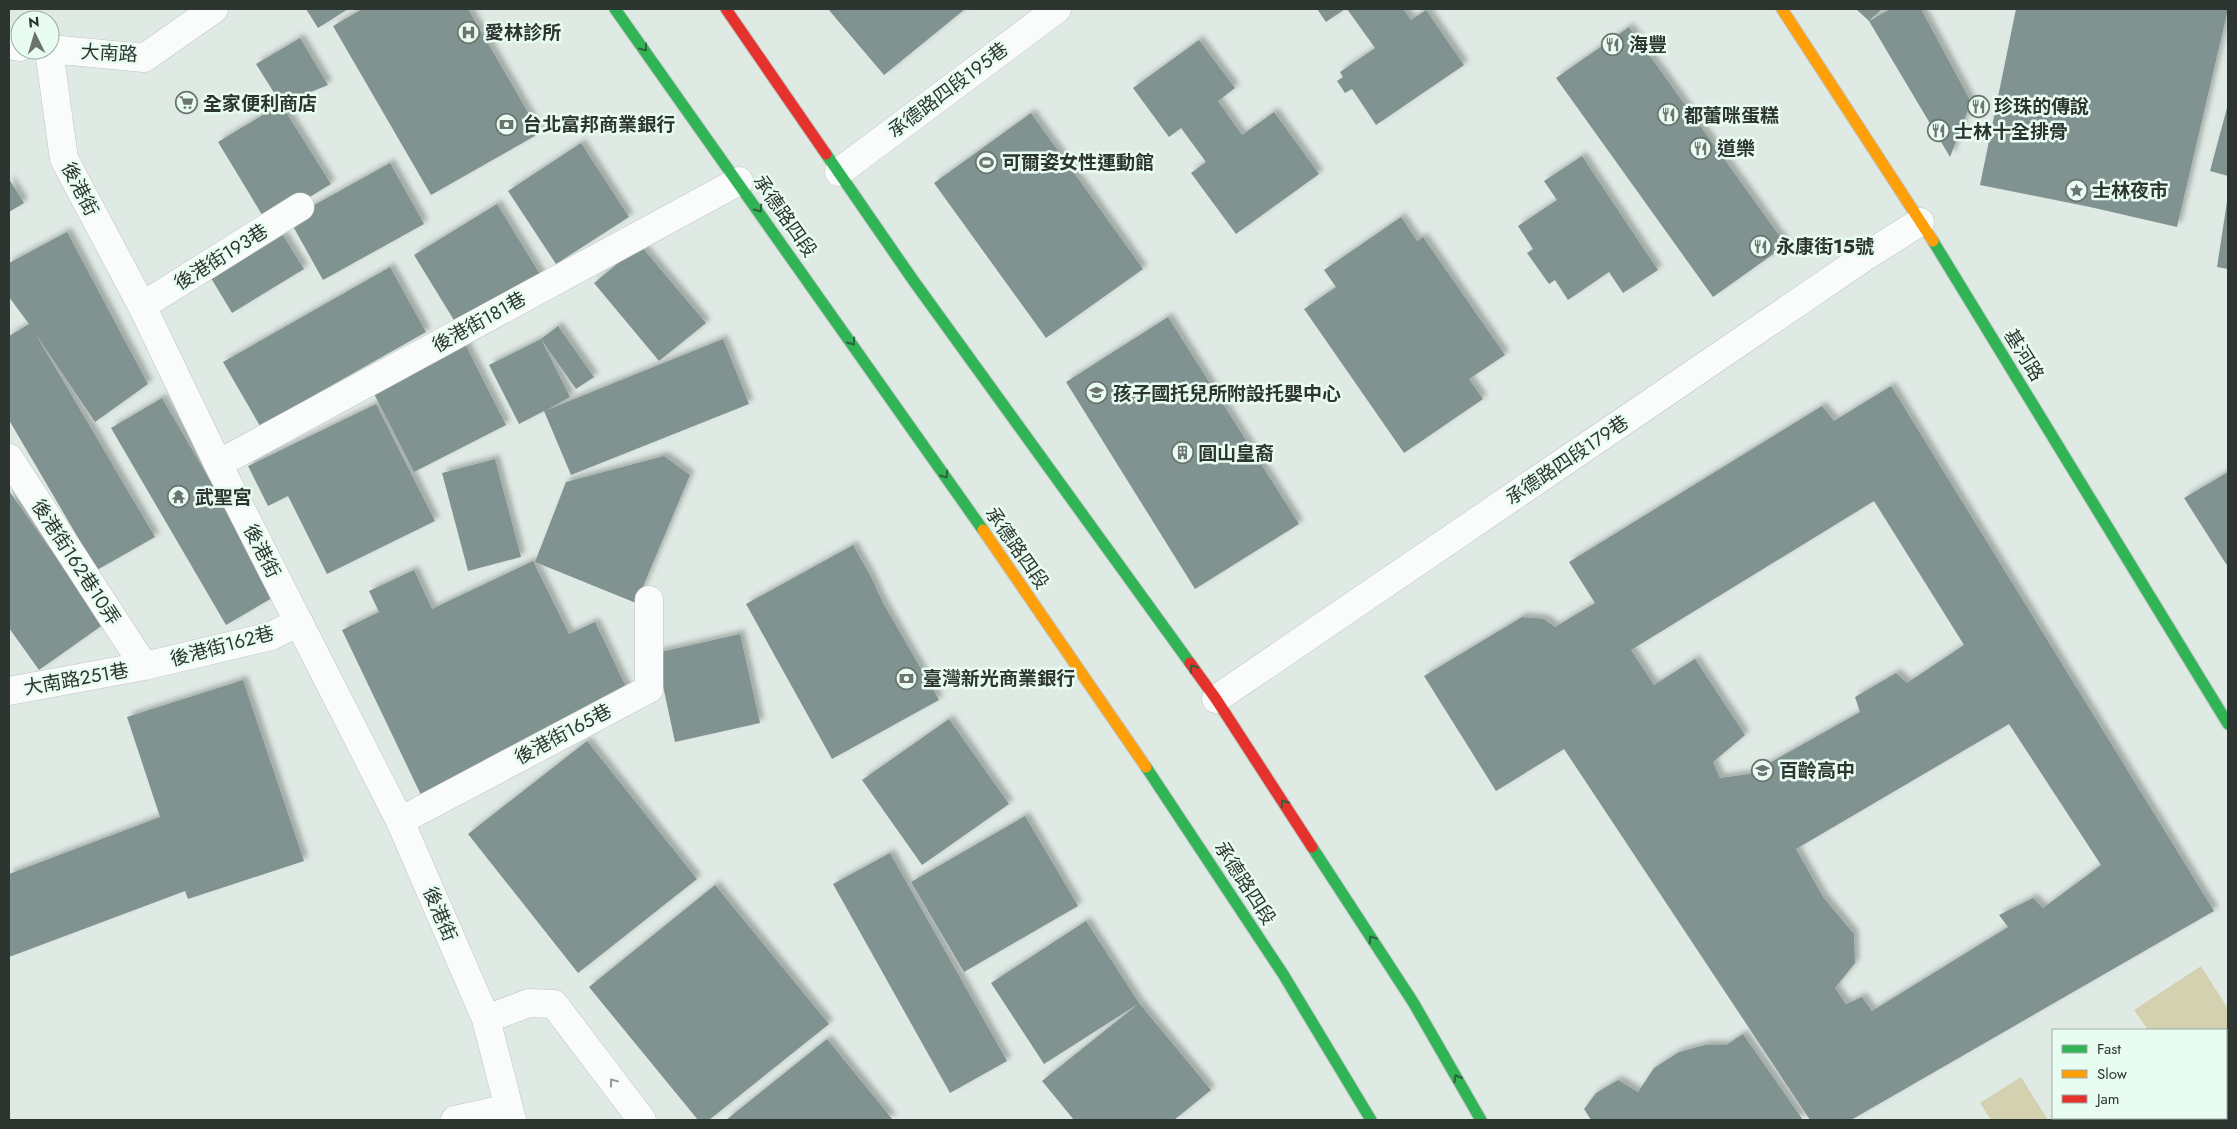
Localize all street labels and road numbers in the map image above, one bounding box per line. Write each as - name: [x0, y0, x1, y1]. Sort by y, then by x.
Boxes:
- street label: 承德路四段195巷: [882, 36, 1014, 144]
- street label: 大南路: [80, 38, 138, 68]
- street label: 後港街: [55, 157, 105, 221]
- street label: 承德路四段: [747, 169, 823, 263]
- street label: 後港街193巷: [169, 217, 273, 297]
- street label: 後港街181巷: [427, 285, 531, 359]
- street label: 基河路: [1997, 324, 2051, 386]
- street label: 承德路四段179巷: [1500, 409, 1634, 511]
- street label: 後港街162巷10弄: [25, 494, 127, 630]
- street label: 承德路四段: [979, 501, 1055, 595]
- street label: 後港街: [237, 519, 287, 583]
- street label: 後港街162巷: [167, 619, 277, 673]
- street label: 大南路251巷: [21, 656, 131, 702]
- street label: 後港街165巷: [510, 697, 616, 771]
- street label: 承德路四段: [1208, 836, 1282, 930]
- street label: 後港街: [416, 882, 464, 946]

